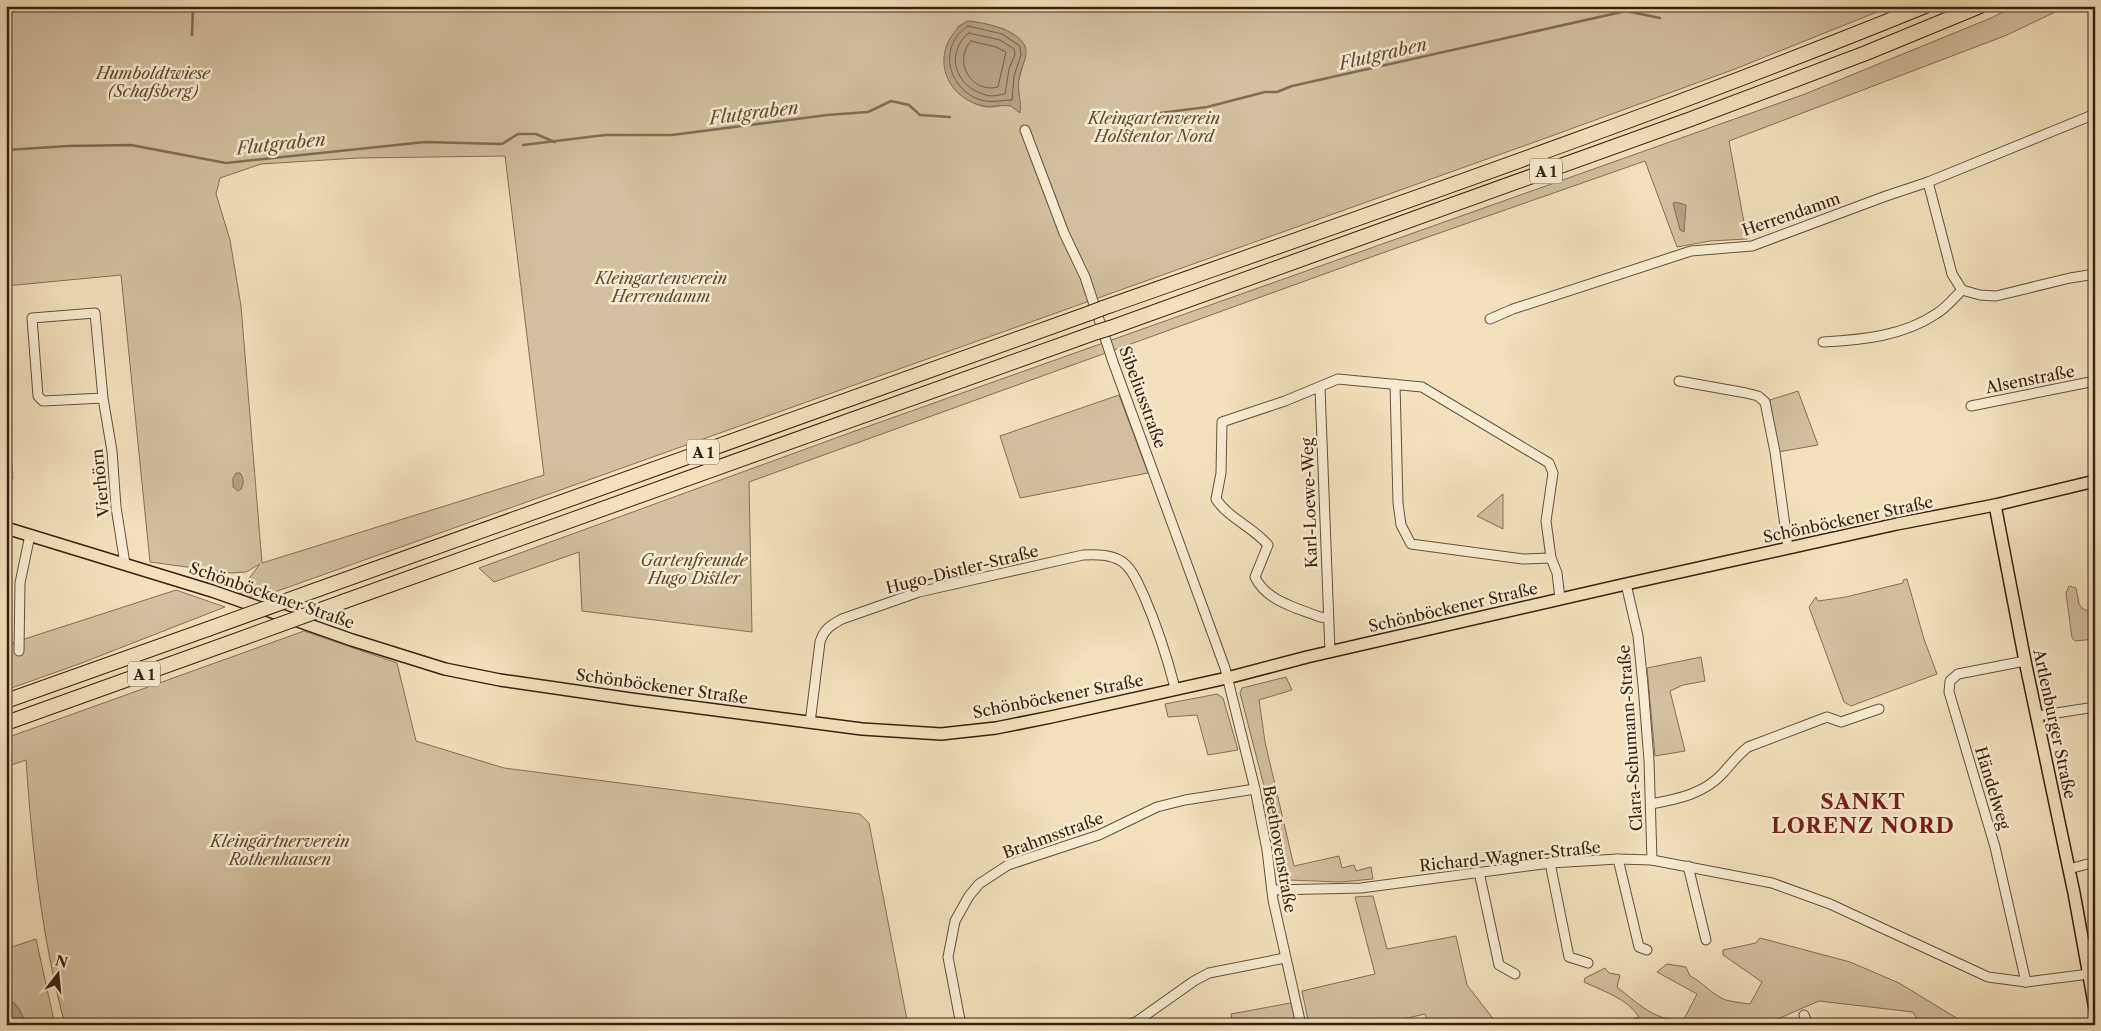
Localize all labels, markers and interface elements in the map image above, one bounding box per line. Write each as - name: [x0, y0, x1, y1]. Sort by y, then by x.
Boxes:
- water label: Flutgraben: [1335, 33, 1429, 75]
- park label: Humboldtwiese (Schafsberg): [94, 63, 211, 101]
- water label: Flutgraben: [706, 97, 800, 130]
- park label: Kleingartenverein Holstentor Nord: [1086, 108, 1220, 146]
- water label: Flutgraben: [233, 128, 327, 160]
- road number: A 1: [1530, 158, 1562, 184]
- street label: Herrendamm: [1739, 188, 1843, 240]
- park label: Kleingartenverein Herrendamm: [593, 268, 727, 306]
- street label: Sibeliusstraße: [1115, 343, 1171, 451]
- street label: Alsenstraße: [1983, 361, 2076, 398]
- street label: Karl-Loewe-Weg: [1297, 437, 1321, 569]
- road number: A 1: [687, 440, 719, 464]
- street label: Vierhörn: [86, 448, 114, 519]
- street label: Schönböckener Straße: [1761, 491, 1935, 547]
- street label: Hugo-Distler-Straße: [884, 540, 1040, 598]
- park label: Gartenfreunde Hugo Distler: [641, 550, 749, 588]
- street label: Schönböckener Straße: [187, 557, 357, 633]
- street label: Schönböckener Straße: [1366, 578, 1540, 636]
- street label: Clara-Schumann-Straße: [1614, 644, 1646, 832]
- street label: Artlenburger Straße: [2029, 646, 2081, 801]
- road number: A 1: [128, 662, 160, 686]
- street label: Schönböckener Straße: [575, 664, 749, 708]
- street label: Schönböckener Straße: [971, 670, 1145, 722]
- street label: Händelweg: [1971, 744, 2015, 832]
- street label: Beethovenstraße: [1259, 784, 1301, 914]
- district label: SANKT LORENZ NORD: [1771, 789, 1955, 838]
- street label: Brahmsstraße: [1000, 807, 1106, 862]
- park label: Kleingärtnerverein Rothenhausen: [208, 831, 350, 869]
- street label: Richard-Wagner-Straße: [1418, 837, 1602, 875]
- north arrow: [32, 948, 82, 998]
- text: N: [53, 951, 70, 972]

